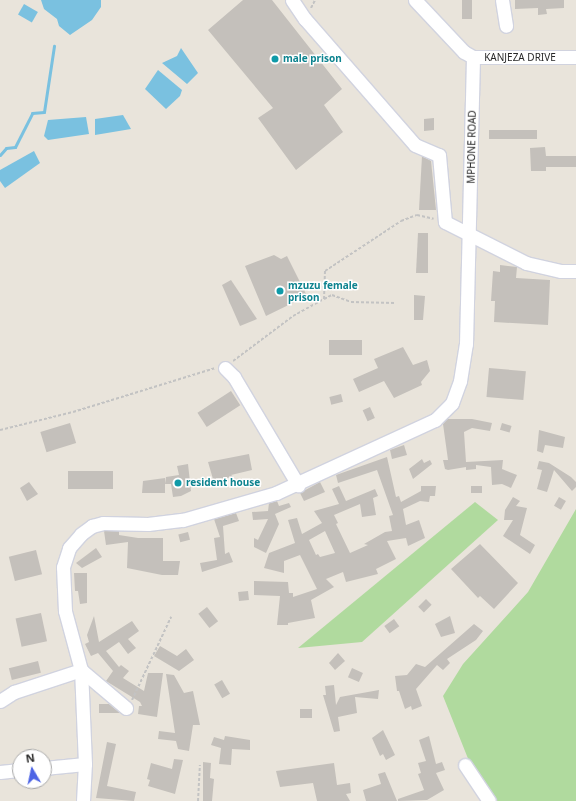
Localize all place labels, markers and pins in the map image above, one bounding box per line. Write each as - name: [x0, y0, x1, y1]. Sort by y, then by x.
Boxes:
- place label: male prison: [283, 53, 342, 65]
- marker: male prison: [270, 54, 280, 64]
- place label: mzuzu female prison: [288, 279, 358, 302]
- marker: mzuzu female prison: [275, 286, 285, 296]
- place label: resident house: [186, 477, 260, 489]
- marker: resident house: [173, 478, 183, 488]

